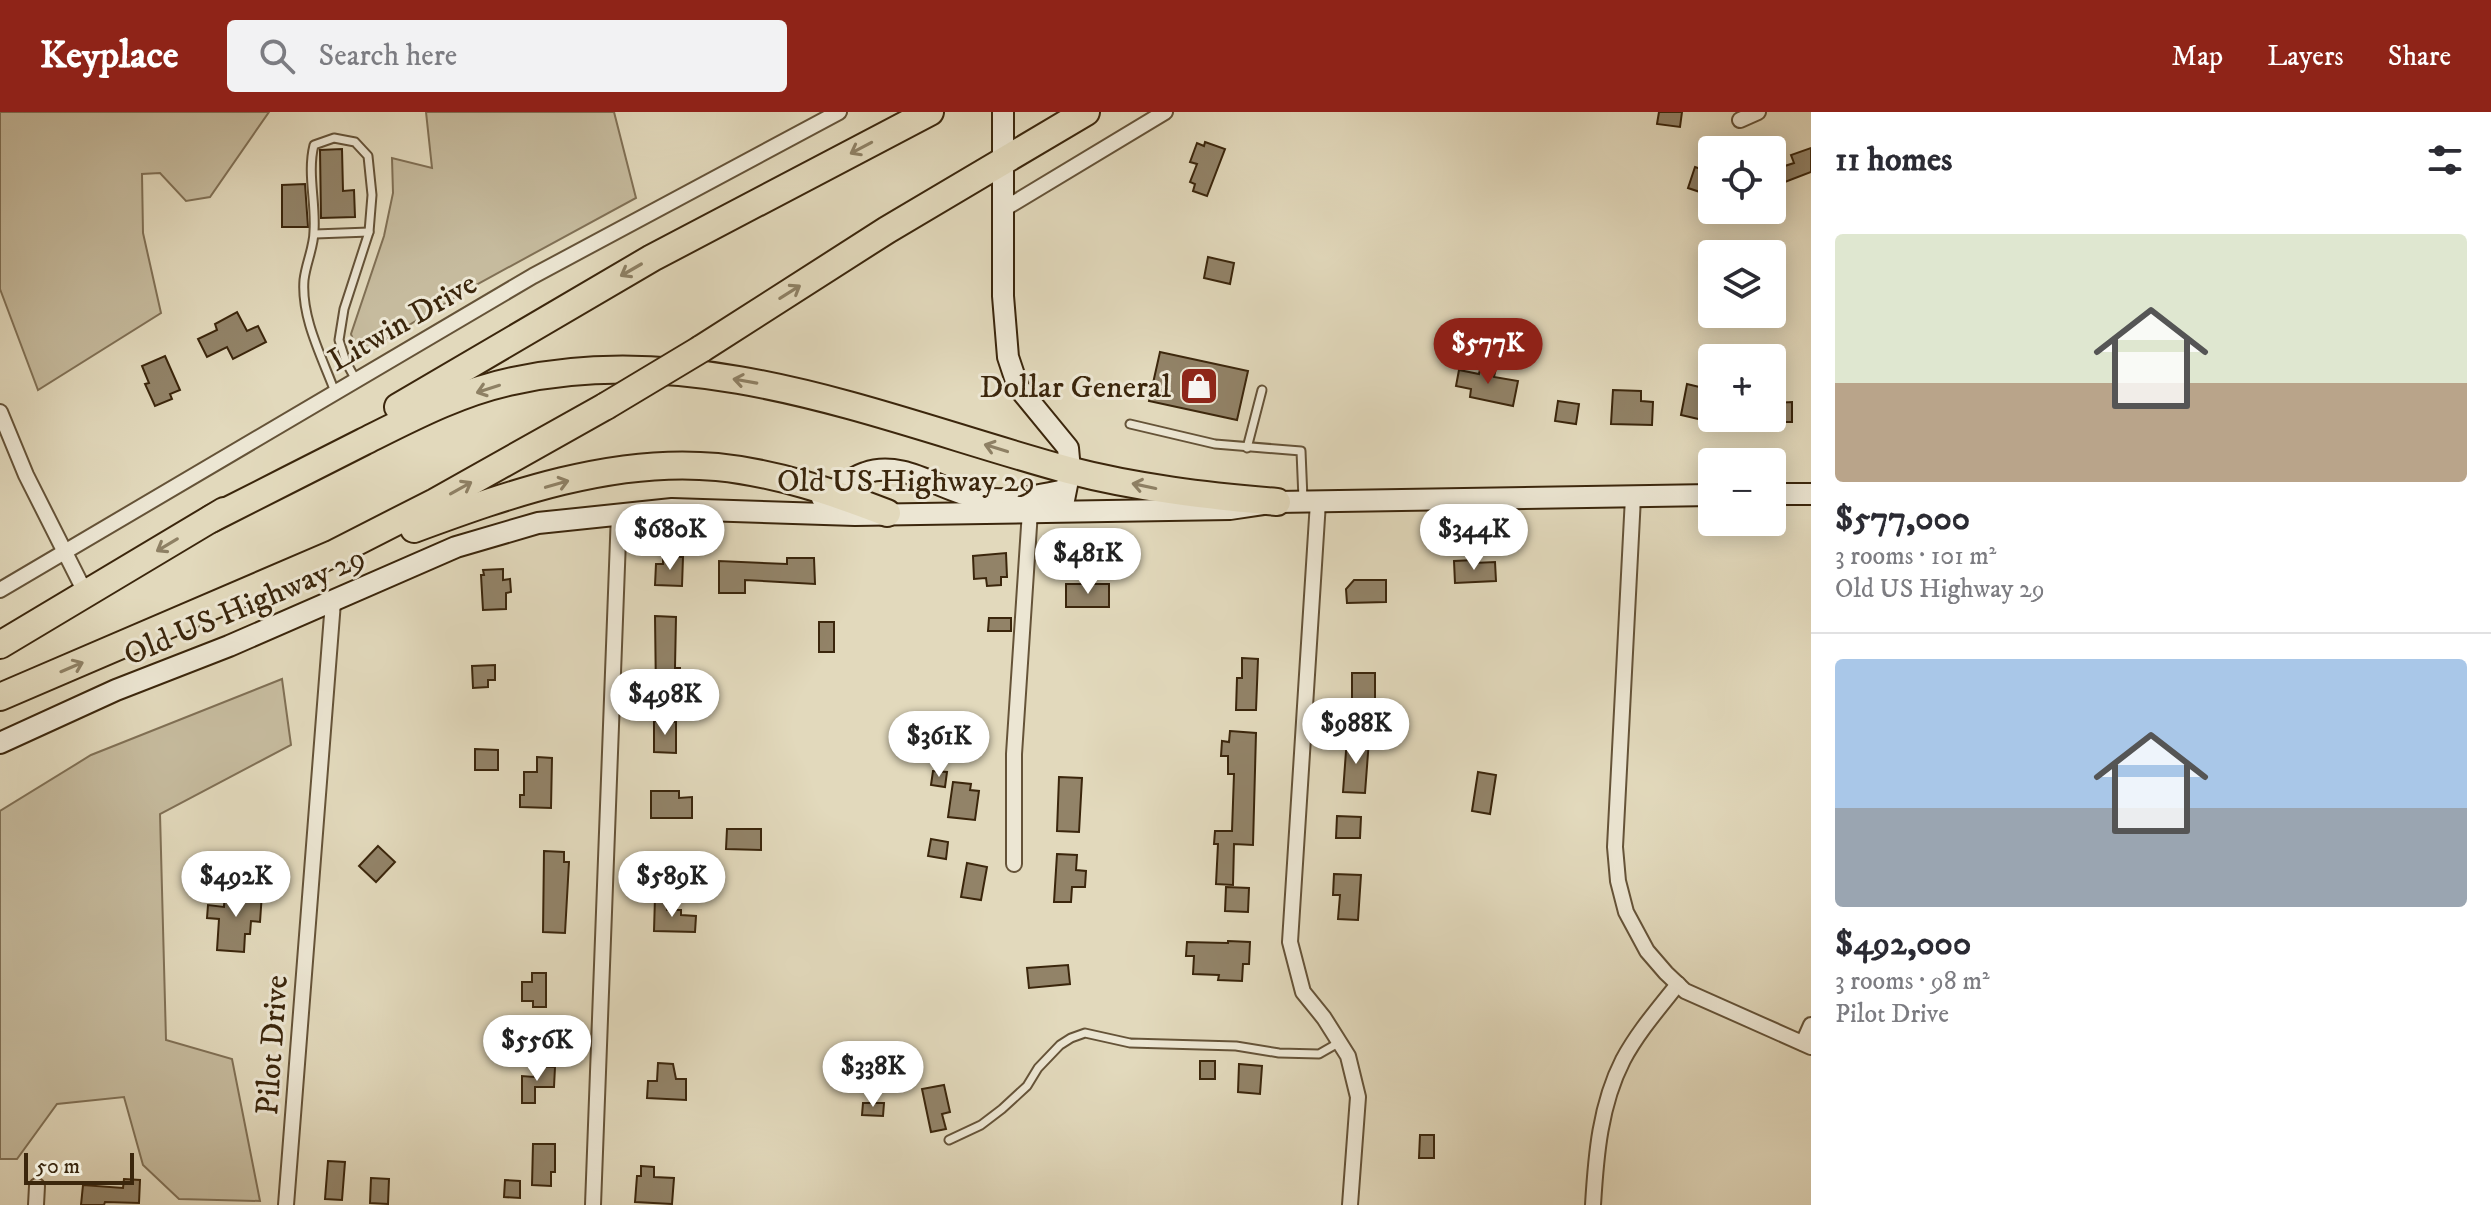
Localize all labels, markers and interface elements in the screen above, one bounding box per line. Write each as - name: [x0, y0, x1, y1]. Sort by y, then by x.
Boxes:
- search box: [227, 20, 787, 92]
- text: Keyplace: [40, 32, 179, 80]
- icon: search: [255, 34, 299, 78]
- text: Search here: [319, 38, 457, 75]
- text: Map: [2172, 39, 2223, 74]
- text: Layers: [2267, 39, 2344, 74]
- text: Share: [2388, 39, 2451, 74]
- map controls: [1698, 136, 1786, 536]
- button: locate: [1698, 136, 1786, 224]
- icon: filters: [2423, 138, 2467, 182]
- text: 11 homes: [1835, 139, 1952, 181]
- one-way arrow: [849, 141, 873, 157]
- button: layers: [1698, 240, 1786, 328]
- one-way arrow: [620, 262, 643, 278]
- street label: Litwin Drive: [322, 264, 484, 381]
- one-way arrow: [778, 284, 801, 300]
- icon: home: [2079, 286, 2223, 430]
- pin: $577K: [1432, 318, 1544, 386]
- text: $577K: [1452, 327, 1524, 360]
- button: +: [1698, 344, 1786, 432]
- shop icon: Dollar General: [1178, 365, 1220, 407]
- place label: Dollar General: [980, 368, 1171, 408]
- one-way arrow: [732, 373, 758, 388]
- one-way arrow: [475, 382, 500, 397]
- one-way arrow: [983, 440, 1009, 455]
- button: −: [1698, 448, 1786, 536]
- street label: Old US Highway 29: [777, 462, 1035, 502]
- one-way arrow: [543, 476, 569, 491]
- one-way arrow: [1132, 478, 1158, 493]
- one-way arrow: [448, 480, 472, 496]
- text: $577,000: [1835, 498, 1970, 540]
- pin: $680K: [614, 504, 726, 572]
- pin: $344K: [1418, 504, 1530, 572]
- text: $680K: [634, 513, 707, 546]
- text: $344K: [1438, 513, 1510, 546]
- pin: $481K: [1032, 528, 1144, 596]
- text: $481K: [1053, 537, 1123, 570]
- street label: Old US Highway 29: [118, 538, 371, 676]
- one-way arrow: [156, 538, 179, 554]
- text: 3 rooms · 101 m²: [1835, 540, 1996, 573]
- text: Old US Highway 29: [1835, 573, 2045, 606]
- one-way arrow: [59, 658, 84, 673]
- pin: $498K: [609, 669, 721, 737]
- text: $498K: [628, 678, 702, 711]
- pin: $988K: [1300, 698, 1412, 766]
- text: $988K: [1320, 707, 1392, 740]
- pin: $361K: [883, 711, 995, 779]
- icon: home: [2079, 711, 2223, 855]
- text: $361K: [906, 720, 972, 753]
- pin: $492K: [180, 851, 292, 919]
- pin: $589K: [616, 851, 728, 919]
- text: $492K: [199, 860, 273, 893]
- text: $589K: [636, 860, 708, 893]
- text: $492,000: [1835, 923, 1971, 965]
- text: 3 rooms · 98 m²: [1835, 965, 1990, 998]
- street label: Pilot Drive: [248, 974, 298, 1116]
- text: Pilot Drive: [1835, 998, 1949, 1031]
- pin: $556K: [481, 1015, 593, 1083]
- text: $556K: [501, 1024, 573, 1057]
- pin: $338K: [817, 1041, 929, 1109]
- text: $338K: [841, 1050, 905, 1083]
- scale bar: [24, 1149, 134, 1185]
- text: 50 m: [36, 1153, 80, 1180]

